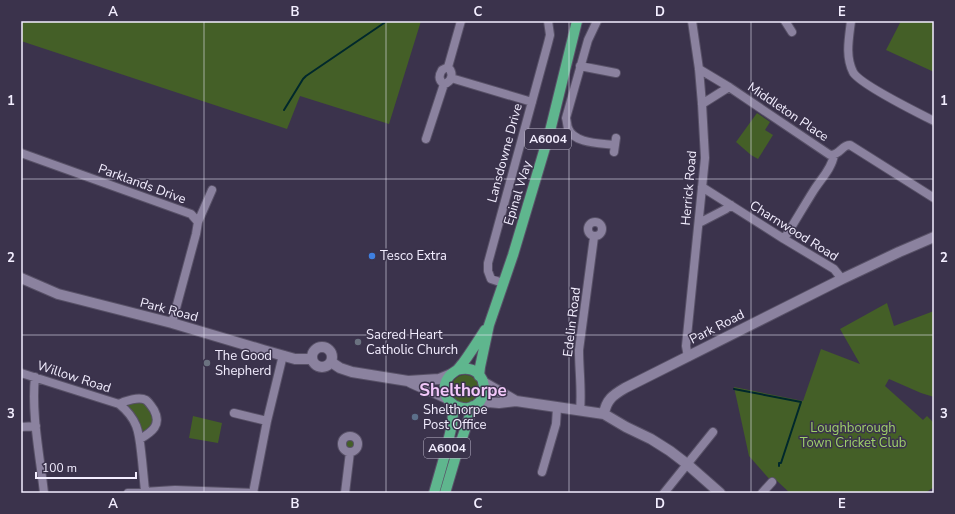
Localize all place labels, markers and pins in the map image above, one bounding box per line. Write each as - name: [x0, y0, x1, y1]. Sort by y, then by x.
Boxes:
- place label: Tesco Extra: [380, 247, 447, 265]
- marker: Tesco Extra: [367, 251, 377, 261]
- place label: Sacred Heart Catholic Church: [366, 326, 458, 359]
- marker: Sacred Heart Catholic Church: [353, 337, 363, 347]
- place label: The Good Shepherd: [215, 347, 272, 380]
- marker: The Good Shepherd: [202, 358, 212, 368]
- place label: Shelthorpe Post Office: [423, 401, 487, 434]
- marker: Shelthorpe Post Office: [410, 412, 420, 422]

